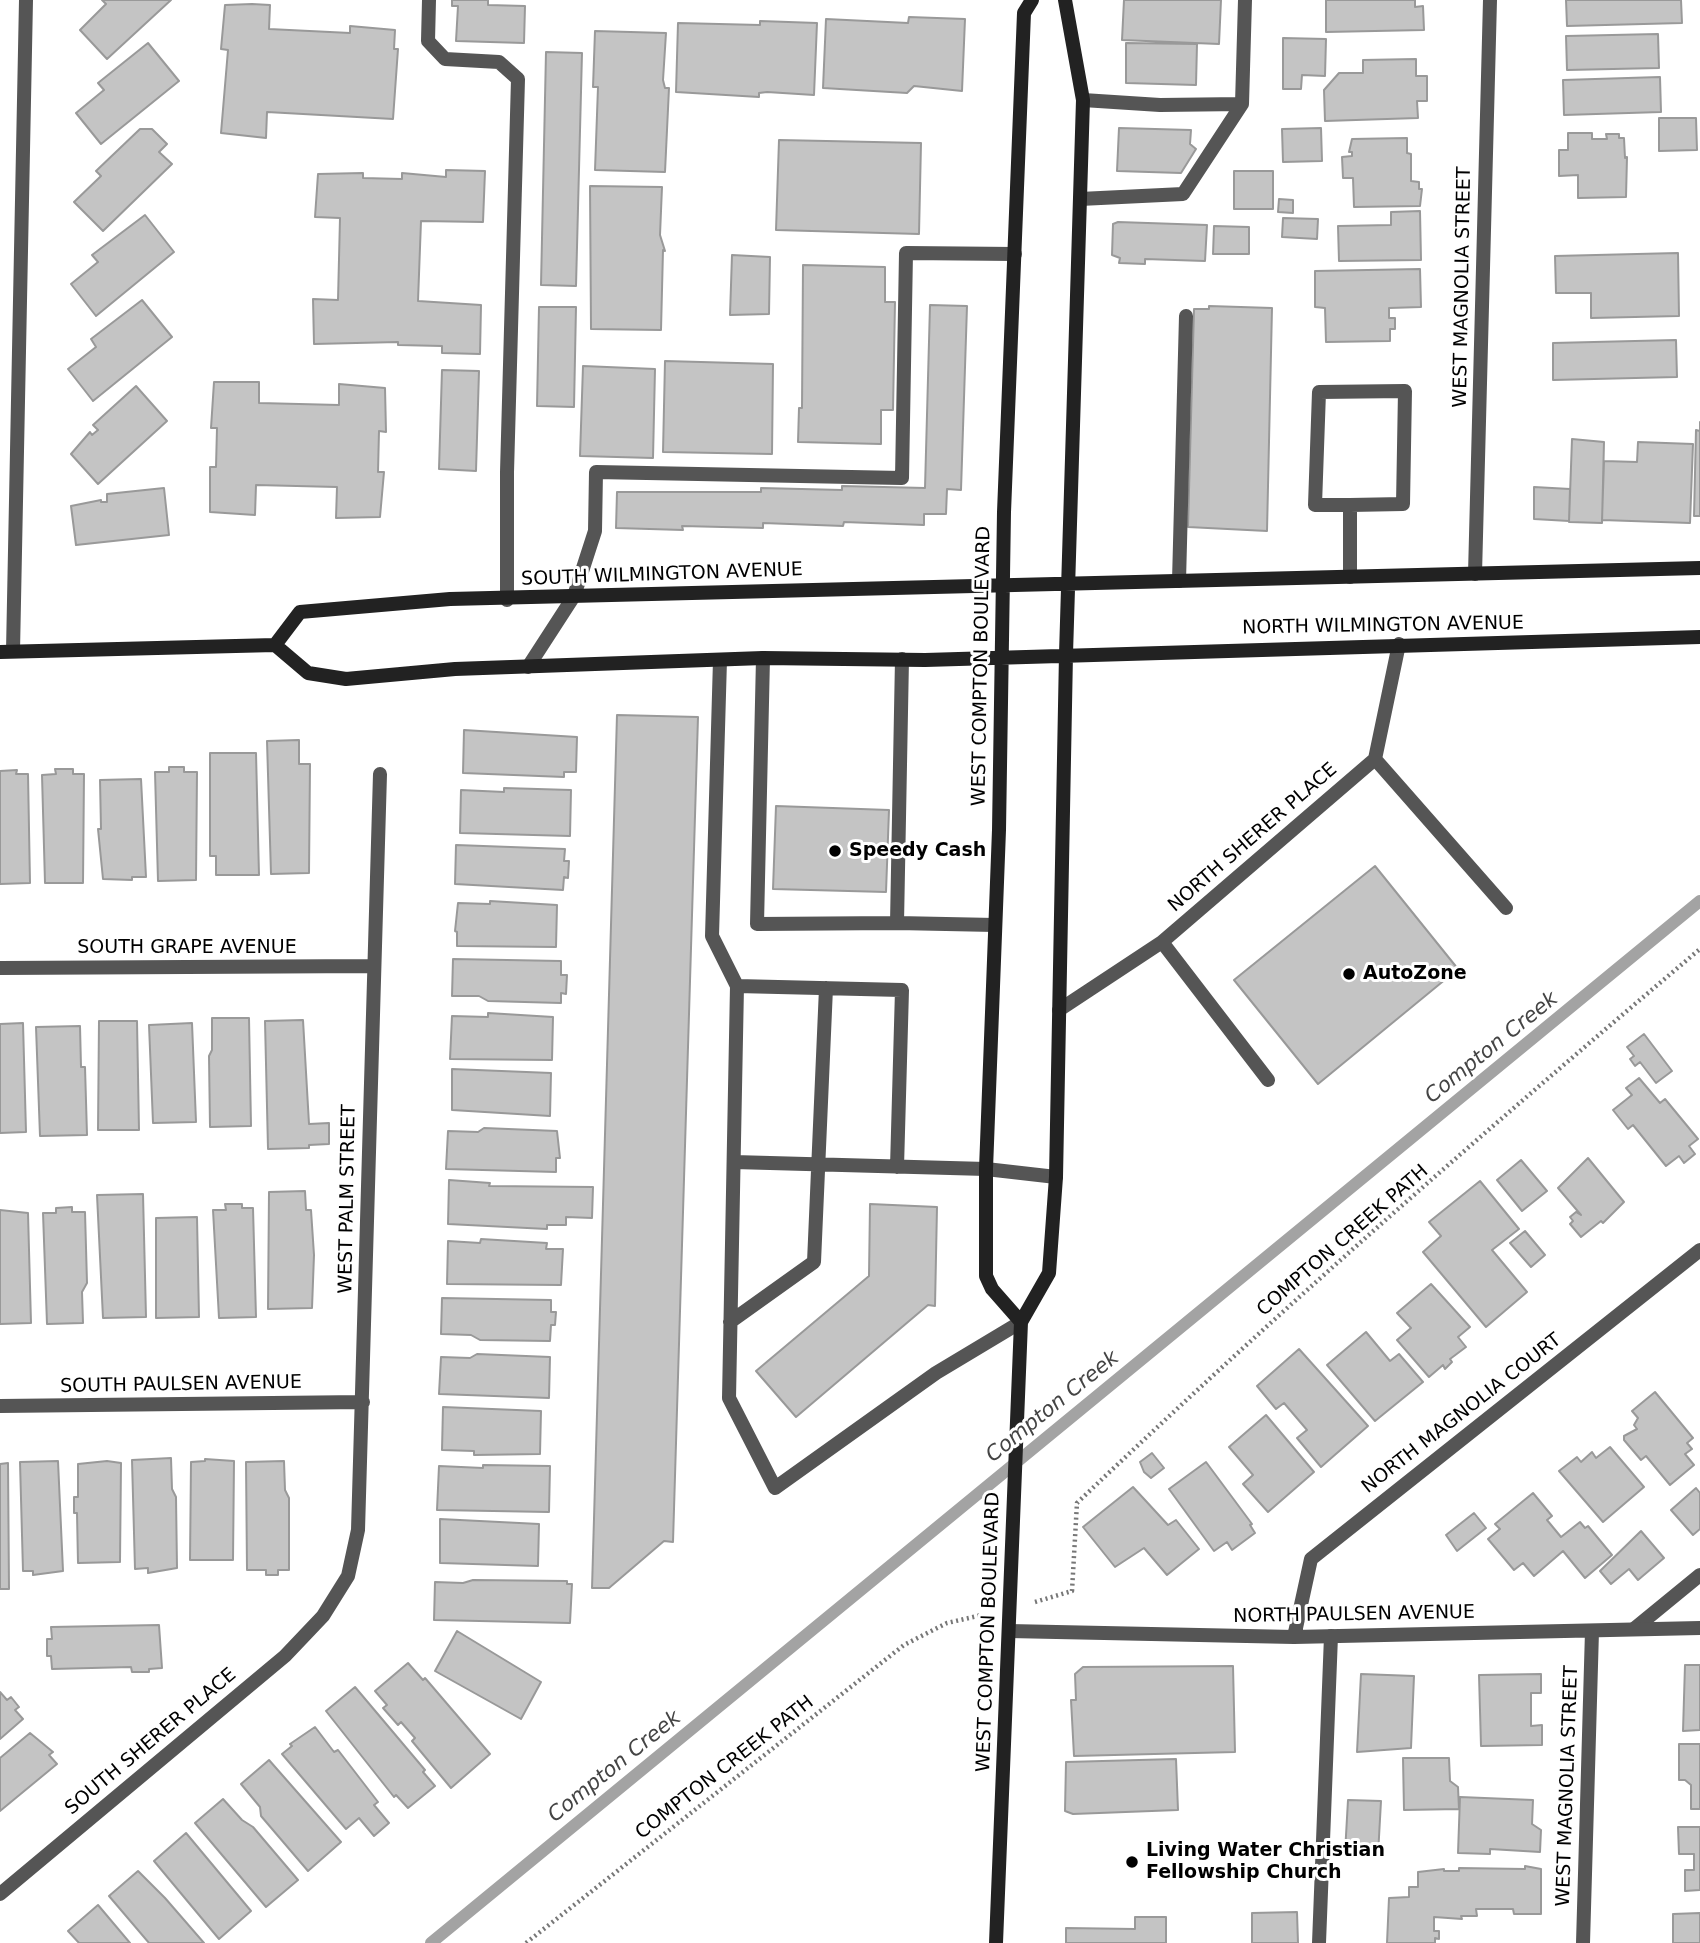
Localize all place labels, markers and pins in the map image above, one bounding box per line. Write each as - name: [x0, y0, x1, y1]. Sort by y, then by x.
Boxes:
- place label: Speedy Cash: [849, 840, 986, 862]
- marker: Speedy Cash: [827, 843, 843, 859]
- place label: AutoZone: [1363, 963, 1467, 985]
- marker: AutoZone: [1341, 966, 1357, 982]
- place label: Living Water Christian Fellowship Church: [1146, 1840, 1385, 1884]
- marker: Living Water Christian Fellowship Church: [1124, 1854, 1140, 1870]

